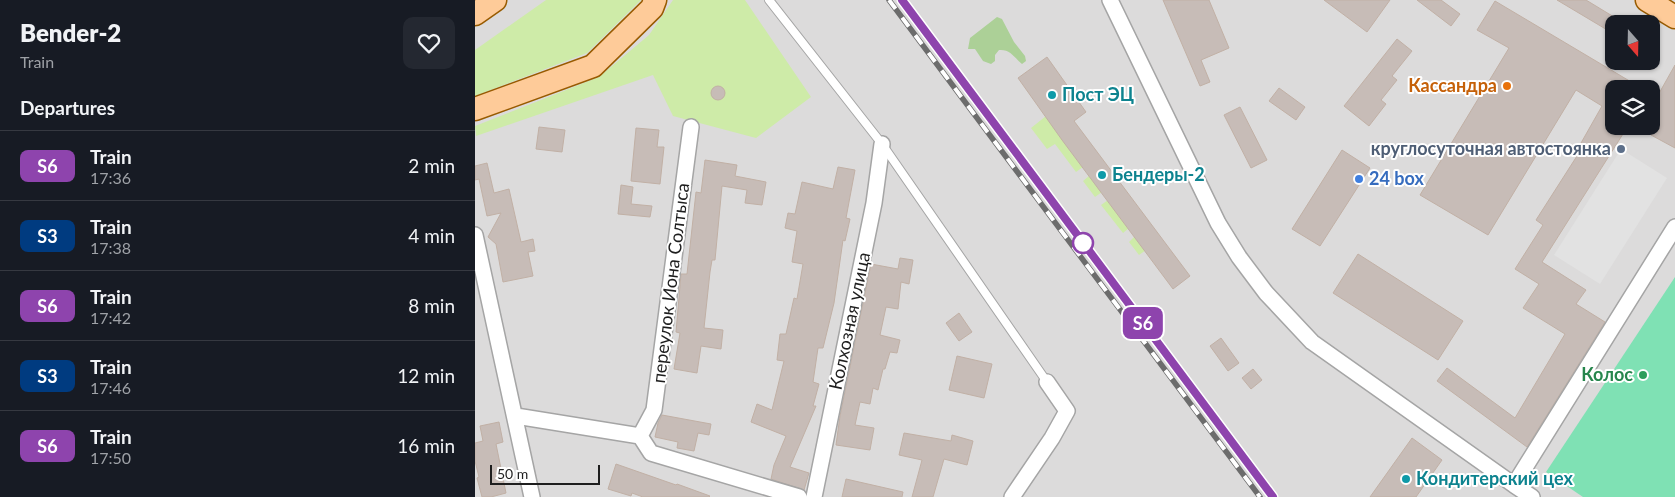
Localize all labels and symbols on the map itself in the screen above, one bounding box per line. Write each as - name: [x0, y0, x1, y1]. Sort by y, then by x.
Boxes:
- north arrow: [1605, 15, 1660, 70]
- place label: Кассандра: [1408, 74, 1497, 96]
- marker: Кассандра: [1501, 80, 1513, 92]
- place label: Пост ЭЦ: [1062, 83, 1134, 105]
- marker: Пост ЭЦ: [1046, 89, 1058, 101]
- place label: круглосуточная автостоянка: [1371, 137, 1611, 159]
- marker: круглосуточная автостоянка: [1615, 143, 1627, 155]
- place label: Бендеры-2: [1112, 163, 1205, 185]
- place label: 24 box: [1369, 167, 1424, 189]
- marker: Бендеры-2: [1096, 169, 1108, 181]
- marker: 24 box: [1353, 173, 1365, 185]
- street label: переулок Иона Солтыса: [647, 182, 693, 384]
- unlabelled marker: [1072, 232, 1094, 254]
- street label: Колхозная улица: [824, 250, 874, 392]
- line badge: S6: [1121, 307, 1165, 339]
- place label: Колос: [1581, 363, 1633, 385]
- marker: Колос: [1637, 369, 1649, 381]
- scale bar: [490, 462, 600, 485]
- place label: Кондитерский цех: [1416, 467, 1573, 489]
- marker: Кондитерский цех: [1400, 473, 1412, 485]

